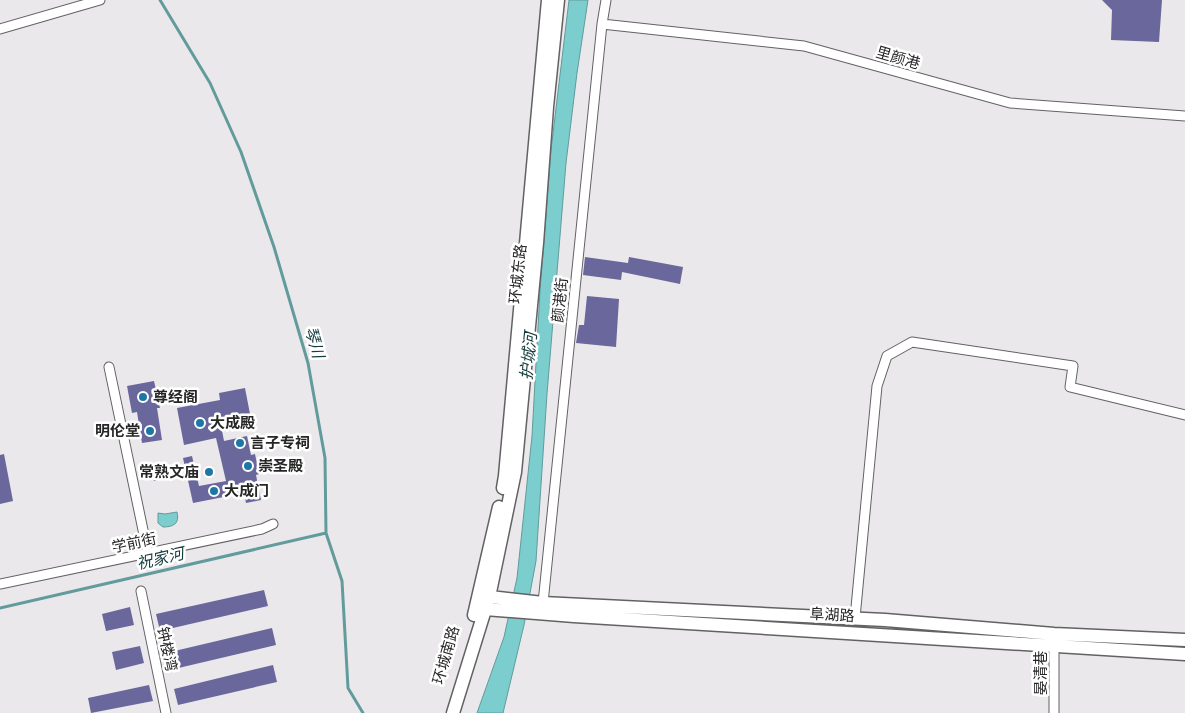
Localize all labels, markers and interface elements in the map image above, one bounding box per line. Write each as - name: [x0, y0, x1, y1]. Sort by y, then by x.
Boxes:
- street label: 里颜港: [873, 42, 922, 75]
- street label: 环城东路: [505, 243, 532, 305]
- street label: 颜港街: [548, 277, 573, 324]
- water label: 琴川: [299, 324, 330, 363]
- water label: 护城河: [516, 328, 543, 381]
- place label: 尊经阁: [153, 387, 198, 408]
- marker: 尊经阁: [137, 391, 149, 403]
- place label: 大成殿: [210, 413, 255, 434]
- marker: 大成殿: [194, 417, 206, 429]
- place label: 明伦堂: [95, 421, 140, 442]
- marker: 明伦堂: [144, 425, 156, 437]
- place label: 言子专祠: [250, 433, 310, 454]
- marker: 言子专祠: [234, 437, 246, 449]
- place label: 崇圣殿: [258, 456, 303, 477]
- marker: 崇圣殿: [242, 460, 254, 472]
- place label: 常熟文庙: [139, 462, 199, 483]
- marker: 常熟文庙: [203, 466, 215, 478]
- place label: 大成门: [224, 481, 269, 502]
- marker: 大成门: [208, 485, 220, 497]
- street label: 学前街: [110, 529, 158, 558]
- water label: 祝家河: [134, 542, 189, 575]
- street label: 阜湖路: [809, 604, 855, 627]
- street label: 环城南路: [428, 623, 465, 687]
- street label: 钟楼湾: [152, 625, 181, 673]
- street label: 晏清巷: [1031, 650, 1052, 696]

